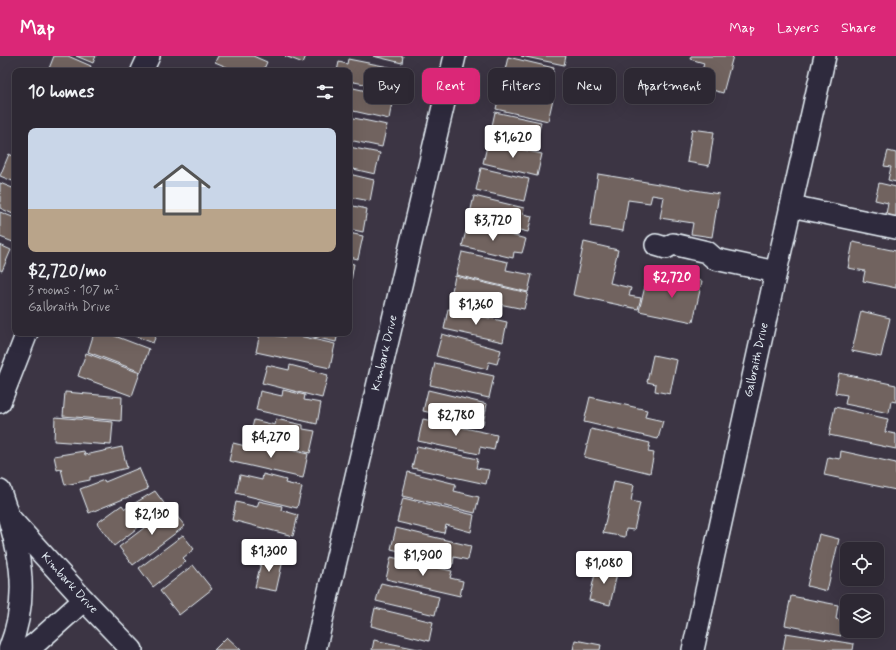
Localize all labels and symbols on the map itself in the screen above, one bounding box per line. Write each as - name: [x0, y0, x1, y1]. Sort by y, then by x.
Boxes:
- pin: $1,620: [480, 125, 546, 159]
- pin: $3,720: [460, 208, 526, 242]
- pin: $2,720: [639, 265, 705, 299]
- pin: $1,360: [443, 292, 509, 326]
- street label: Kimbark Drive: [368, 314, 402, 393]
- street label: Galbraith Drive: [741, 321, 773, 399]
- pin: $2,780: [423, 403, 489, 437]
- pin: $4,270: [238, 425, 304, 459]
- pin: $2,130: [119, 502, 185, 536]
- pin: $1,300: [236, 539, 302, 573]
- pin: $1,900: [390, 543, 456, 577]
- street label: Kimbark Drive: [37, 549, 101, 617]
- pin: $1,080: [571, 551, 637, 585]

